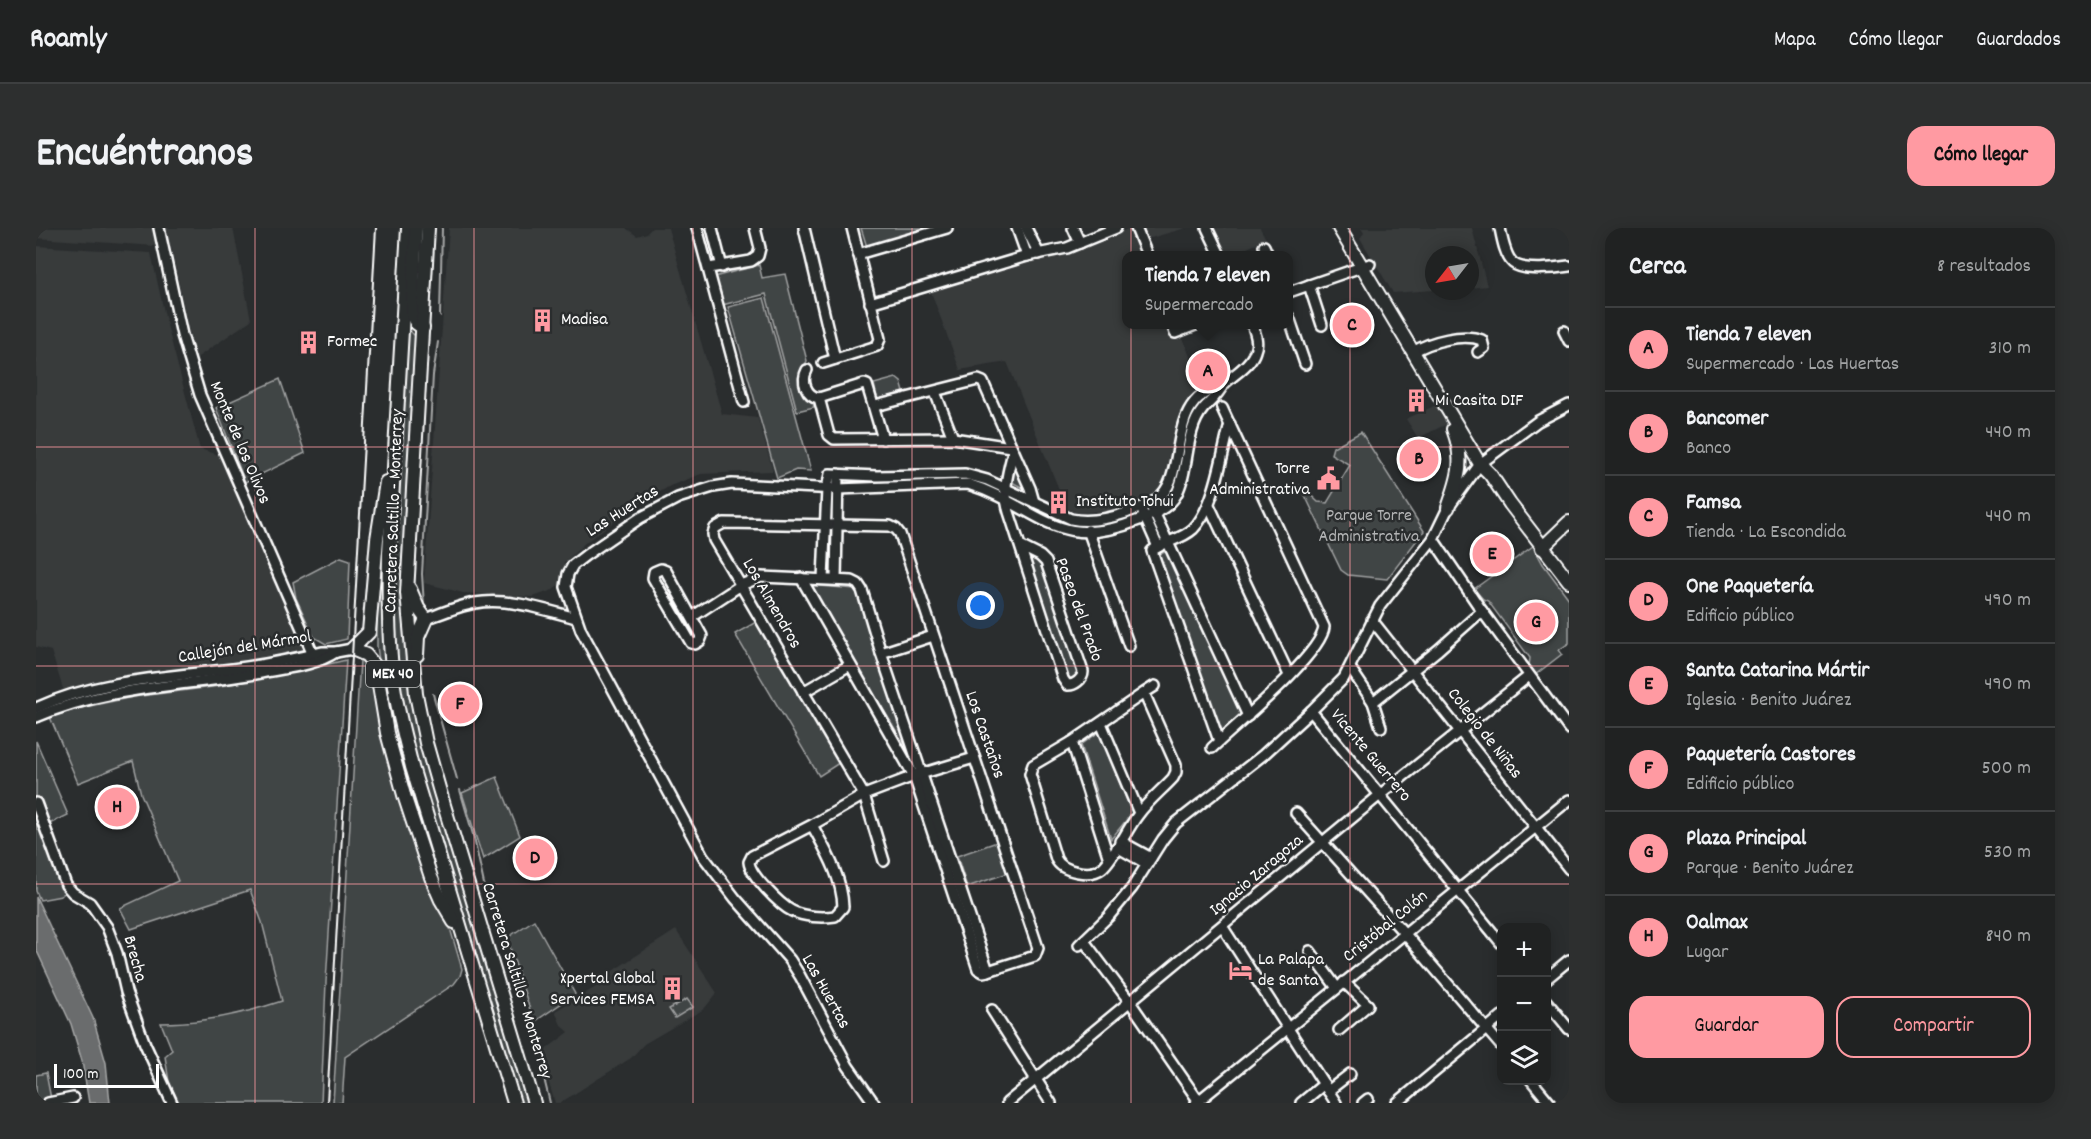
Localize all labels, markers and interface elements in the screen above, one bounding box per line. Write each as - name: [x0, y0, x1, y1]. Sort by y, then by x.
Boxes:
- text: Roamly: [30, 21, 106, 61]
- text: Mapa: [1774, 26, 1816, 56]
- text: Cómo llegar: [1849, 26, 1943, 56]
- text: Guardados: [1976, 26, 2061, 56]
- text: Encuéntranos: [36, 126, 254, 186]
- button: Cómo llegar: [1907, 126, 2055, 186]
- north arrow: [1425, 246, 1479, 300]
- text: Cerca: [1629, 249, 1686, 286]
- popup: [1122, 251, 1293, 329]
- text: 8 resultados: [1937, 253, 2031, 281]
- text: Tienda 7 eleven: [1145, 261, 1270, 292]
- text: Supermercado: [1145, 292, 1253, 320]
- pin: C: [1332, 302, 1372, 348]
- building icon: Madisa: [530, 307, 556, 333]
- place label: Madisa: [561, 308, 608, 333]
- text: Tienda 7 eleven: [1686, 320, 1811, 351]
- building icon: Formec: [296, 329, 322, 355]
- place label: Formec: [327, 330, 377, 355]
- text: A: [1643, 335, 1654, 363]
- text: 310 m: [1989, 335, 2031, 363]
- pin: A: [1188, 348, 1228, 394]
- text: Supermercado · Las Huertas: [1686, 351, 1899, 379]
- street label: Monte de los Olivos: [202, 378, 276, 508]
- building icon: Mi Casita DIF: [1404, 388, 1430, 414]
- place label: Mi Casita DIF: [1435, 389, 1523, 414]
- text: Bancomer: [1686, 404, 1769, 435]
- street label: Carretera Saltillo - Monterrey: [379, 408, 411, 613]
- text: B: [1644, 419, 1653, 447]
- text: 440 m: [1985, 419, 2031, 447]
- text: Banco: [1686, 435, 1731, 463]
- pin: B: [1400, 436, 1438, 482]
- place label: Torre Administrativa: [1209, 457, 1311, 503]
- public building icon: Torre Administrativa: [1315, 466, 1341, 492]
- street label: Las Huertas: [582, 480, 664, 544]
- text: Famsa: [1686, 488, 1741, 519]
- building icon: Instituto Tohui: [1045, 489, 1071, 515]
- place label: Instituto Tohui: [1076, 490, 1173, 515]
- text: C: [1644, 503, 1653, 531]
- text: 440 m: [1985, 503, 2031, 531]
- park label: Parque Torre Administrativa: [1319, 504, 1420, 550]
- text: Tienda · La Escondida: [1686, 519, 1846, 547]
- pin: E: [1472, 532, 1512, 576]
- street label: Los Almendros: [735, 554, 807, 654]
- street label: Paseo del Prado: [1048, 555, 1108, 665]
- text: One Paquetería: [1686, 572, 1813, 603]
- text: D: [1643, 587, 1654, 615]
- text: 490 m: [1984, 587, 2031, 615]
- your location: [966, 591, 995, 620]
- pin: G: [1516, 600, 1556, 644]
- text: Edificio público: [1686, 603, 1794, 631]
- street label: Callejón del Mármol: [177, 625, 314, 671]
- text: Santa Catarina Mártir: [1686, 656, 1869, 687]
- road number: MEX 40: [366, 661, 420, 687]
- text: E: [1644, 671, 1653, 699]
- text: 490 m: [1984, 671, 2031, 699]
- pin: F: [440, 682, 480, 726]
- street label: Colegio de Niñas: [1440, 683, 1528, 785]
- text: Iglesia · Benito Juárez: [1686, 687, 1851, 715]
- street label: Los Castaños: [957, 688, 1011, 782]
- street label: Vicente Guerrero: [1324, 704, 1416, 808]
- text: Paquetería Castores: [1686, 740, 1856, 771]
- text: F: [1644, 755, 1653, 783]
- text: 500 m: [1982, 755, 2031, 783]
- text: Edificio público: [1686, 771, 1794, 799]
- pin: H: [98, 784, 136, 830]
- text: Plaza Principal: [1686, 824, 1806, 855]
- street label: Ignacio Zaragoza: [1205, 829, 1310, 923]
- pin: D: [516, 836, 554, 880]
- text: G: [1643, 839, 1654, 867]
- text: 530 m: [1984, 839, 2031, 867]
- text: Parque · Benito Juárez: [1686, 855, 1854, 883]
- street label: Carretera Saltillo - Monterrey: [474, 880, 558, 1083]
- street label: Cristóbal Colón: [1338, 885, 1434, 969]
- text: Oalmax: [1686, 908, 1748, 939]
- map controls: [1497, 923, 1551, 1085]
- button: +: [1497, 923, 1551, 977]
- text: H: [1643, 923, 1654, 951]
- text: 840 m: [1985, 923, 2031, 951]
- street label: Brecha: [115, 933, 153, 986]
- text: Lugar: [1686, 939, 1728, 967]
- place label: La Palapa de Santa: [1258, 948, 1325, 994]
- street label: Las Huertas: [794, 950, 856, 1034]
- hotel icon: La Palapa de Santa: [1227, 957, 1253, 983]
- place label: Xpertal Global Services FEMSA: [550, 967, 656, 1013]
- building icon: Xpertal Global Services FEMSA: [660, 976, 686, 1002]
- button: −: [1497, 977, 1551, 1031]
- button: Guardar: [1629, 996, 1824, 1058]
- button: Compartir: [1836, 996, 2031, 1058]
- button: layers: [1497, 1031, 1551, 1085]
- scale bar: [54, 1061, 159, 1088]
- text: 100 m: [63, 1063, 99, 1086]

